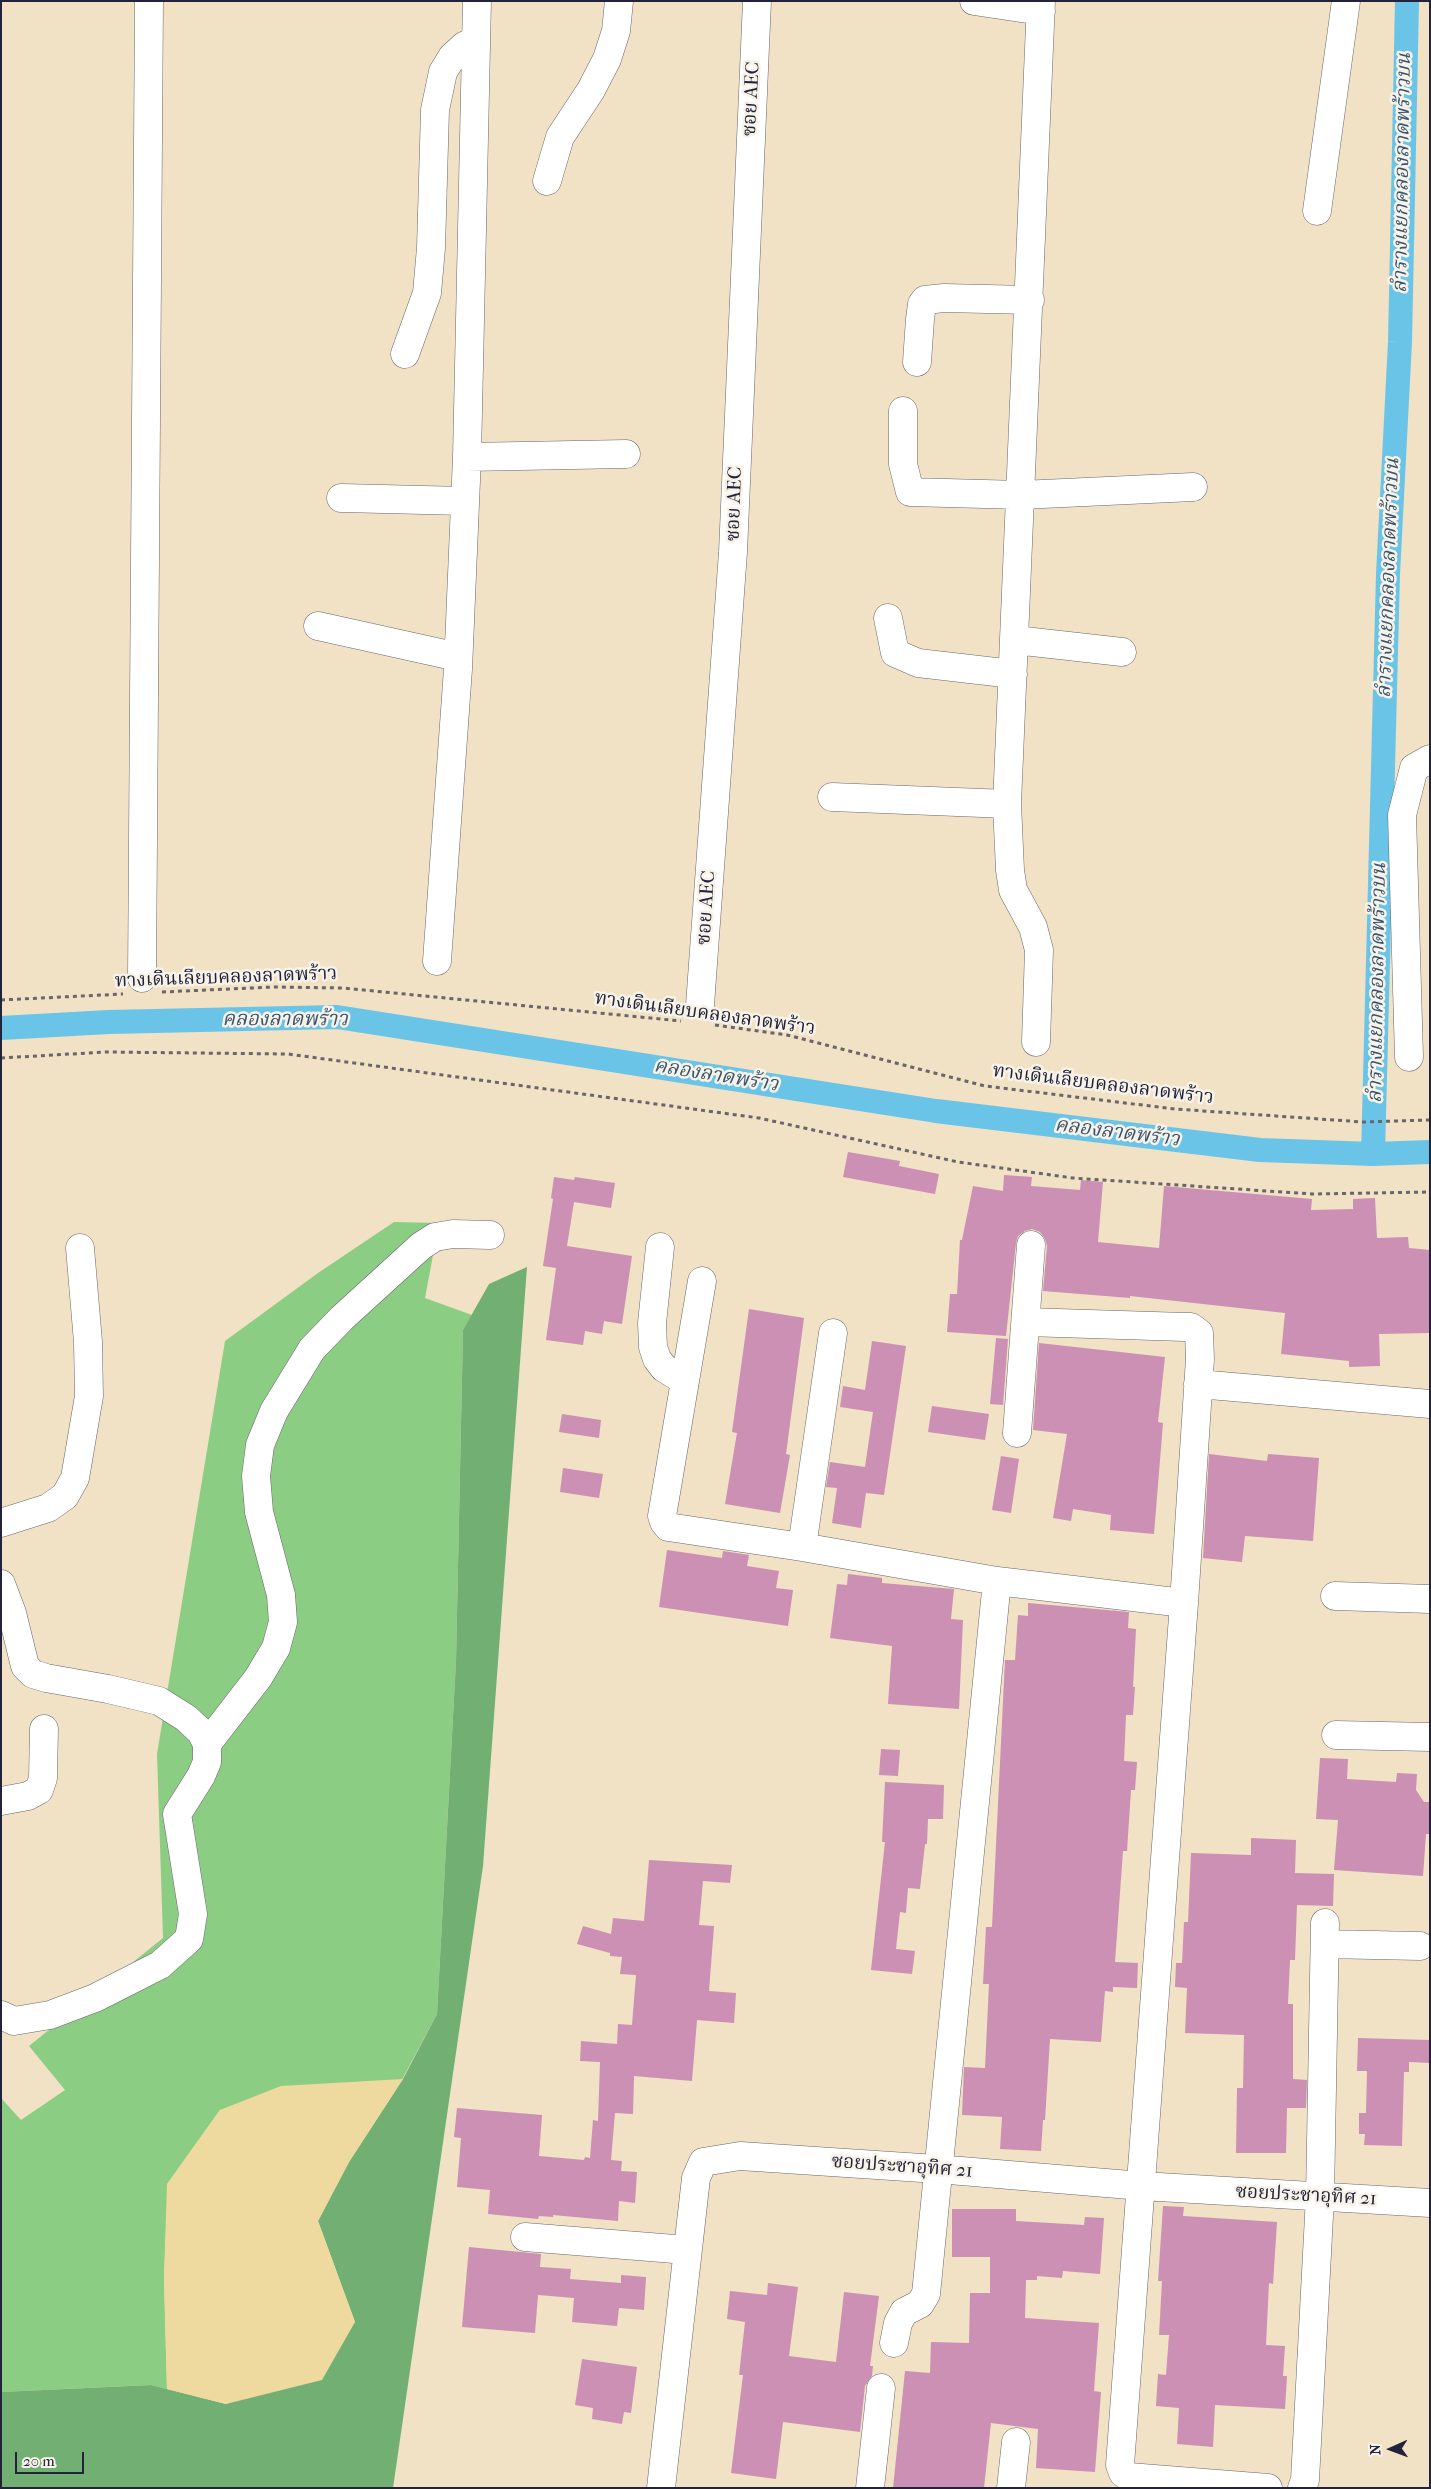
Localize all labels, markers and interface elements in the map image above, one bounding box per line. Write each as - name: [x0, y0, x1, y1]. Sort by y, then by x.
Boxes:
- water label: ลำรางแยกคลองลาดพร้าวบน: [1389, 53, 1417, 293]
- street label: ซอย AEC: [739, 61, 765, 137]
- water label: ลำรางแยกคลองลาดพร้าวบน: [1373, 458, 1405, 698]
- street label: ซอย AEC: [722, 466, 748, 542]
- water label: ลำรางแยกคลองลาดพร้าวบน: [1364, 863, 1392, 1103]
- street label: ซอย AEC: [693, 870, 721, 946]
- street label: ทางเดินเลียบคลองลาดพร้าว: [114, 963, 338, 993]
- street label: ทางเดินเลียบคลองลาดพร้าว: [593, 987, 817, 1041]
- water label: คลองลาดพร้าว: [222, 1008, 348, 1032]
- water label: คลองลาดพร้าว: [652, 1054, 780, 1098]
- street label: ทางเดินเลียบคลองลาดพร้าว: [991, 1060, 1215, 1110]
- water label: คลองลาดพร้าว: [1053, 1113, 1181, 1153]
- street label: ซอยประชาอุทิศ 21: [831, 2151, 973, 2183]
- street label: ซอยประชาอุทิศ 21: [1235, 2181, 1377, 2211]
- north arrow: [1366, 2424, 1416, 2474]
- scale bar: [18, 2442, 86, 2474]
- text: N: [1367, 2444, 1384, 2455]
- text: 20 m: [23, 2452, 55, 2470]

